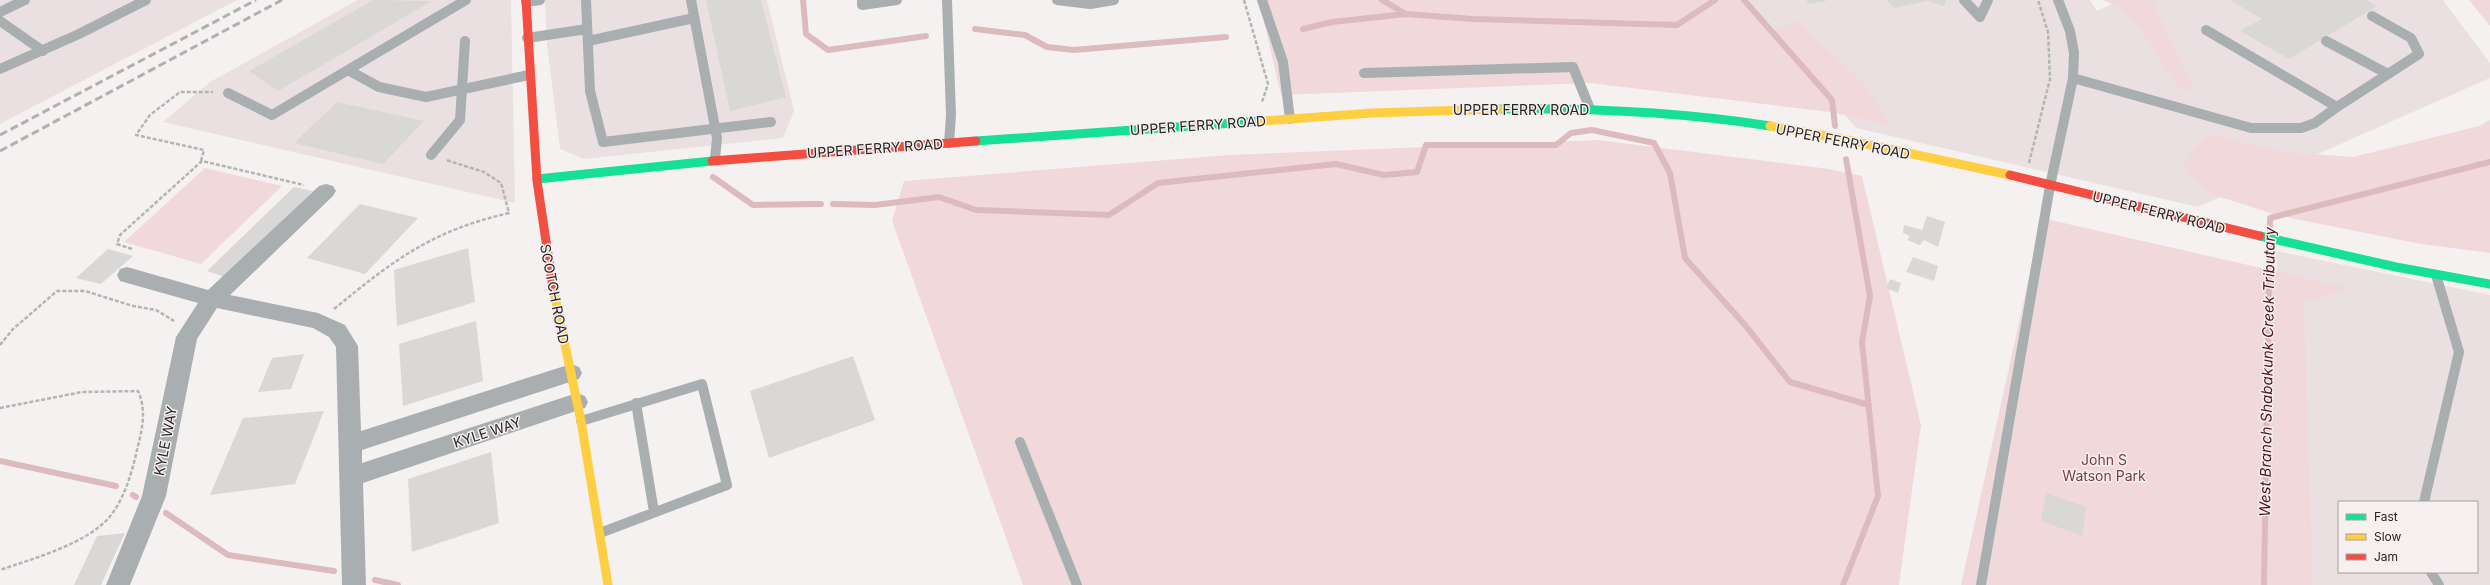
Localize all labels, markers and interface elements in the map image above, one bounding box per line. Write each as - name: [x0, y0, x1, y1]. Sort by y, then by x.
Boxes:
- street label: UPPER FERRY ROAD: [1453, 101, 1589, 118]
- street label: UPPER FERRY ROAD: [1129, 112, 1267, 138]
- street label: UPPER FERRY ROAD: [1774, 120, 1912, 162]
- street label: UPPER FERRY ROAD: [806, 135, 944, 161]
- street label: UPPER FERRY ROAD: [2091, 187, 2227, 237]
- water label: West Branch Shabakunk Creek Tributary: [2255, 226, 2279, 517]
- street label: SCOTCH ROAD: [537, 242, 573, 346]
- street label: KYLE WAY: [150, 404, 180, 477]
- street label: KYLE WAY: [451, 413, 524, 451]
- park label: John S Watson Park: [2062, 451, 2146, 484]
- legend: [2338, 501, 2478, 573]
- text: Fast: [2374, 509, 2398, 524]
- text: Slow: [2374, 529, 2402, 544]
- text: Jam: [2374, 549, 2398, 564]

